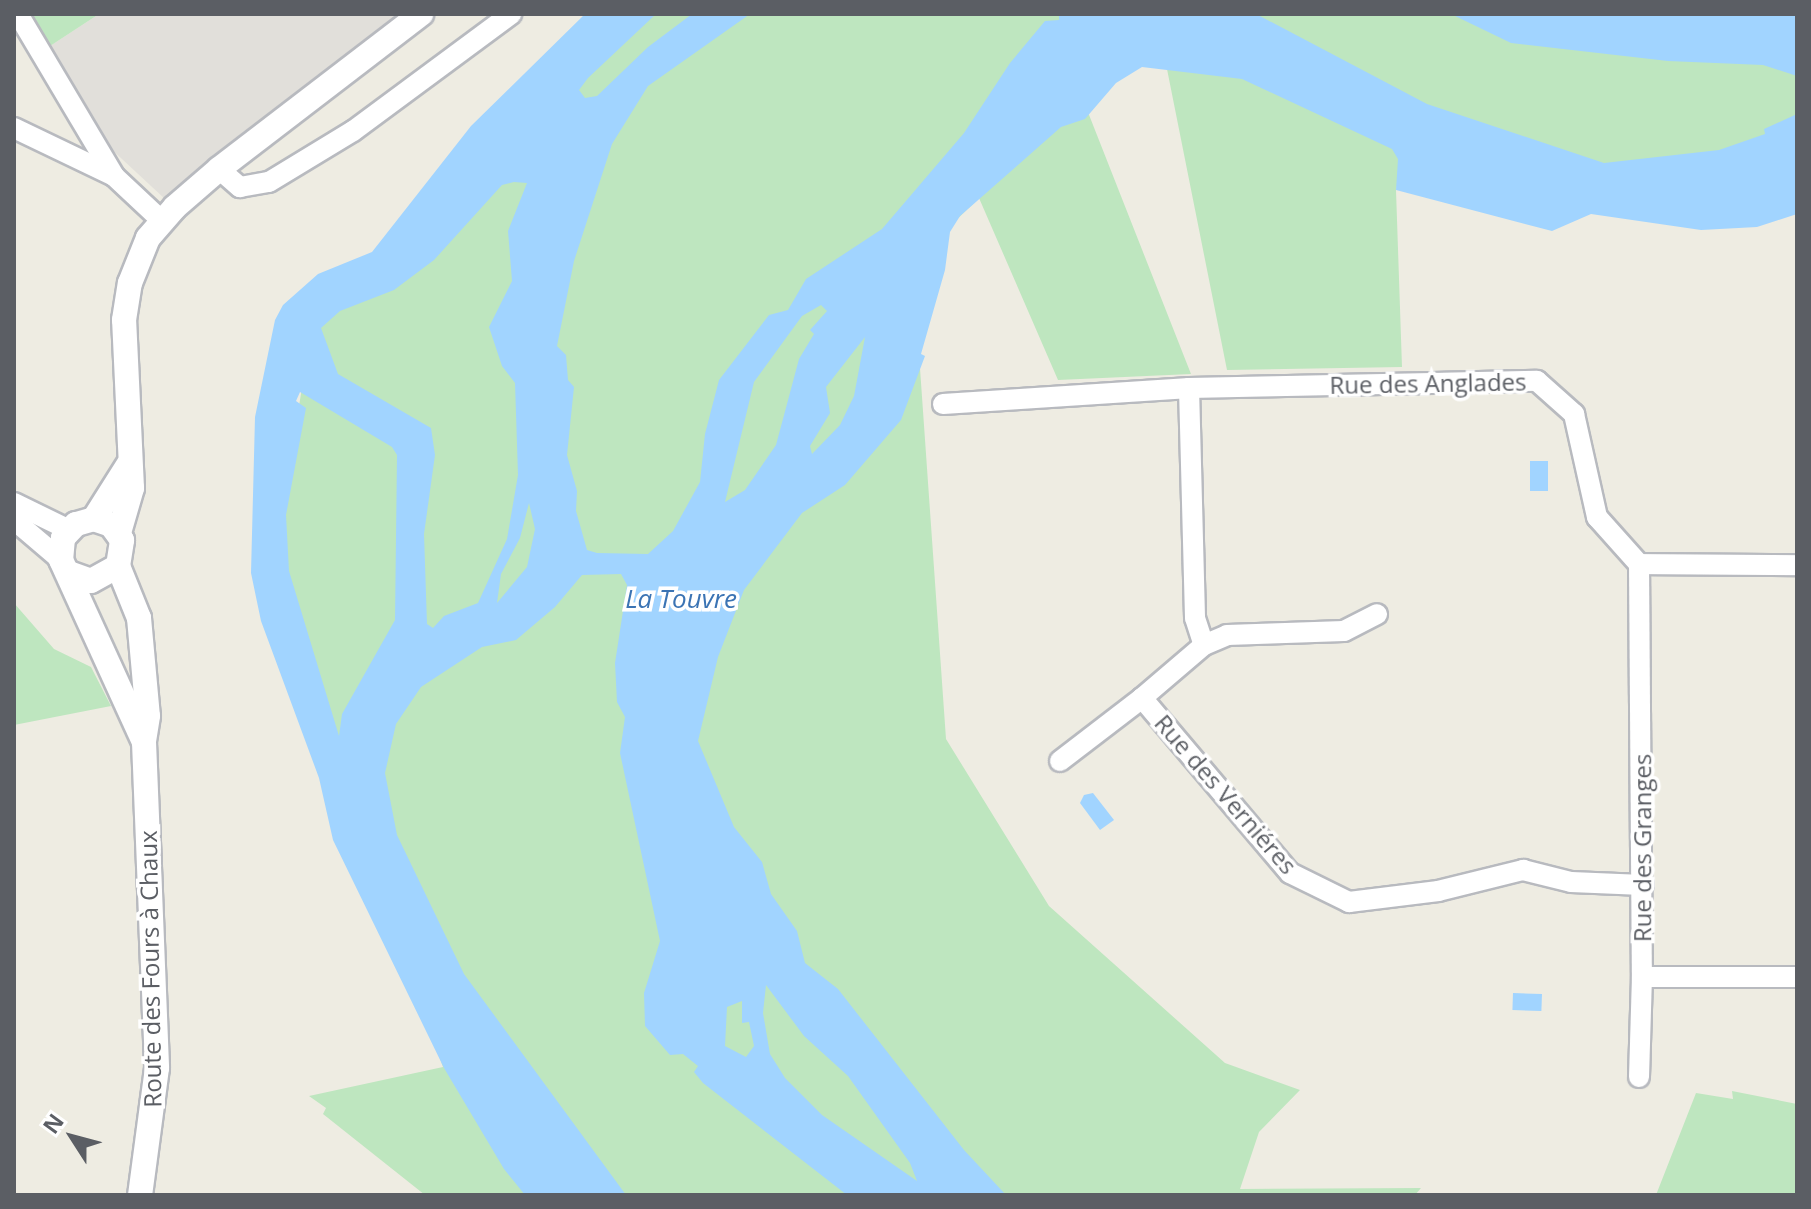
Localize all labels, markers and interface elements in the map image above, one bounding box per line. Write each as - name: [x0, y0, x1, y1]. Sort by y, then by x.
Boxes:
- street label: Rue des Anglades: [1329, 367, 1527, 399]
- water label: La Touvre: [625, 583, 737, 615]
- street label: Rue des Verniéres: [1149, 708, 1303, 880]
- street label: Rue des Granges: [1628, 754, 1656, 942]
- street label: Route des Fours à Chaux: [133, 830, 167, 1108]
- north arrow: [32, 1097, 112, 1177]
- text: N: [35, 1107, 70, 1139]

